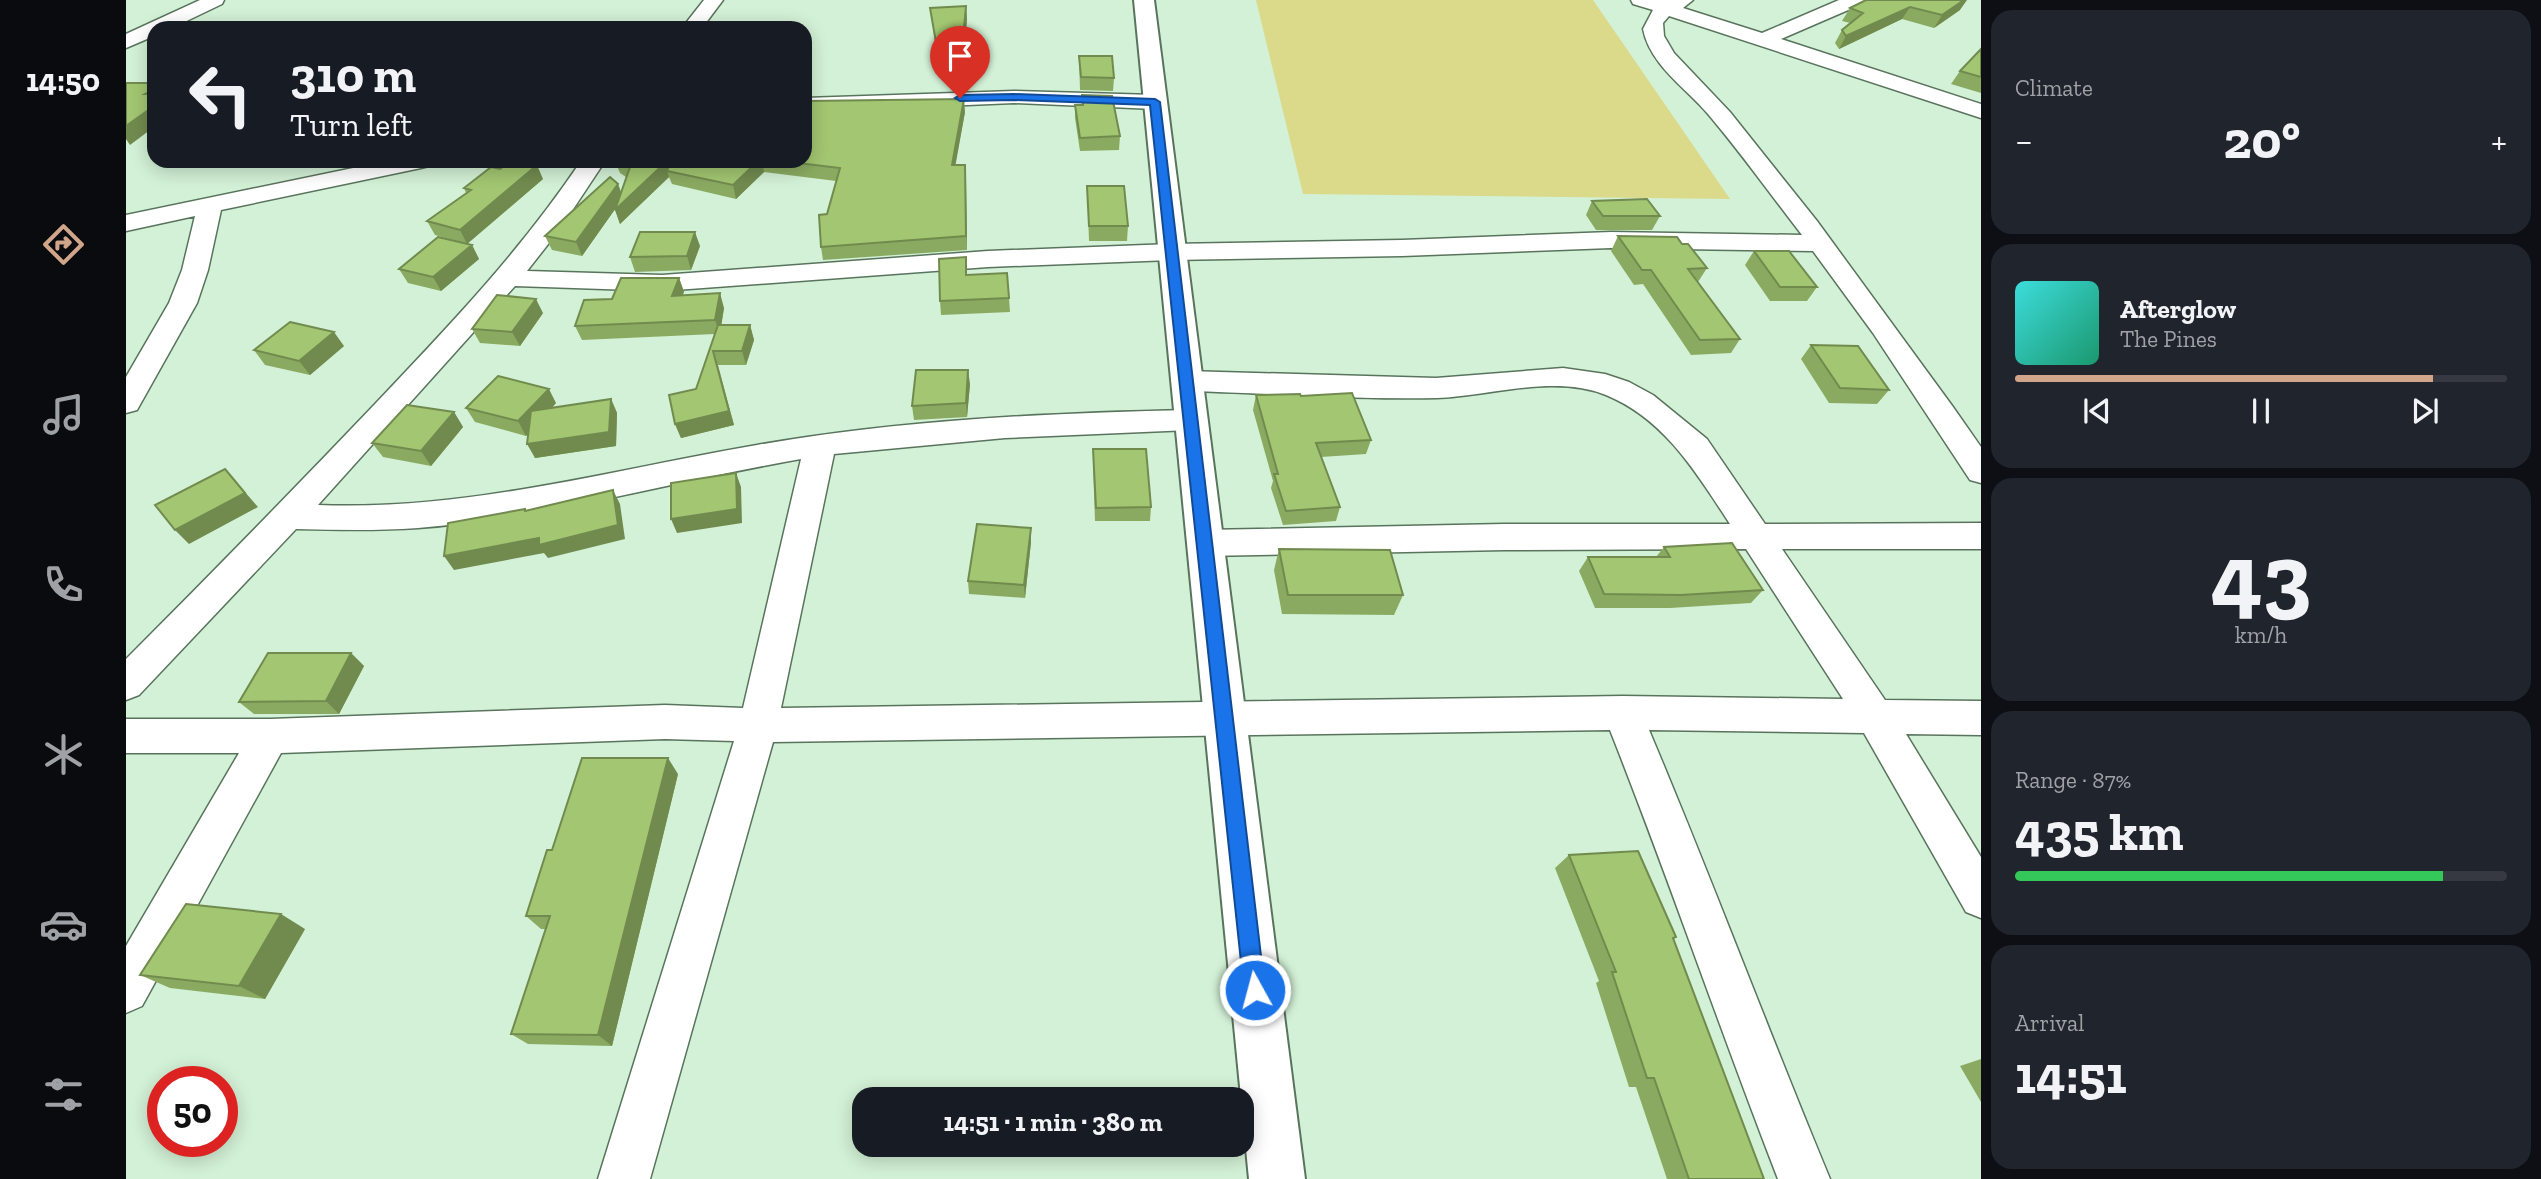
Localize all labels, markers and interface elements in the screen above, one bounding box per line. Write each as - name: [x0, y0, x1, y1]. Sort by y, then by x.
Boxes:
- pin: [930, 26, 990, 98]
- icon: arrive: [941, 37, 979, 75]
- text: 310 m: [290, 46, 416, 105]
- icon: left: [175, 49, 266, 140]
- text: 14:50: [26, 61, 100, 99]
- text: Climate: [2015, 74, 2093, 102]
- text: Turn left: [290, 106, 412, 144]
- text: 20°: [2224, 109, 2300, 171]
- text: −: [2015, 118, 2033, 164]
- text: +: [2491, 118, 2507, 164]
- icon: directions: [39, 220, 88, 269]
- text: Afterglow: [2120, 293, 2236, 325]
- text: The Pines: [2120, 325, 2217, 353]
- icon: music: [39, 390, 88, 439]
- icon: previous: [2078, 392, 2116, 430]
- icon: pause: [2242, 392, 2280, 430]
- icon: next: [2406, 392, 2444, 430]
- text: 43: [2211, 521, 2311, 630]
- icon: phone: [39, 560, 88, 609]
- text: km/h: [2235, 621, 2287, 649]
- icon: climate: [39, 730, 88, 779]
- text: Range · 87%: [2015, 766, 2131, 794]
- text: 435 km: [2015, 801, 2184, 863]
- icon: car: [39, 900, 88, 949]
- position arrow: [1218, 953, 1292, 1027]
- text: Arrival: [2015, 1009, 2084, 1037]
- text: 14:51: [2015, 1044, 2127, 1106]
- speed limit sign: 50: [147, 1066, 238, 1157]
- icon: filters: [39, 1070, 88, 1119]
- text: 14:51 · 1 min · 380 m: [943, 1106, 1163, 1138]

